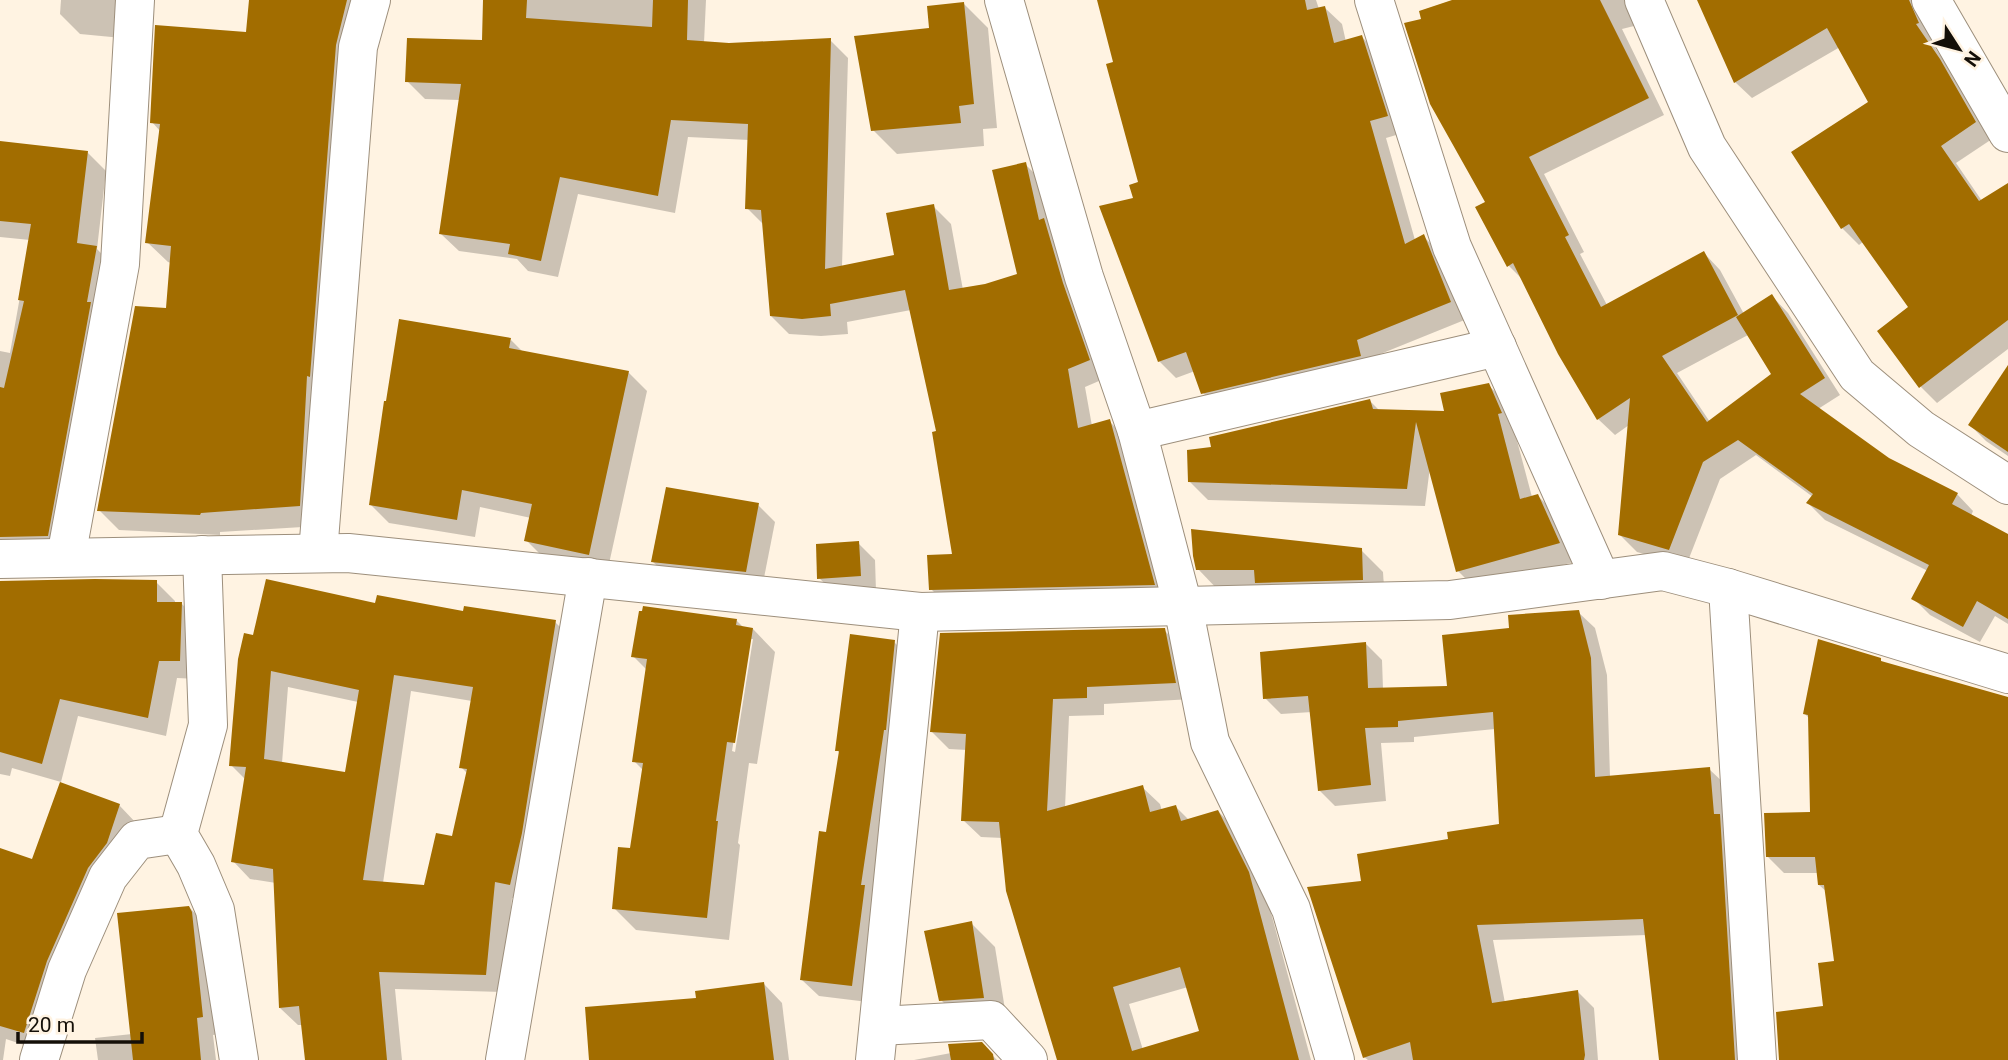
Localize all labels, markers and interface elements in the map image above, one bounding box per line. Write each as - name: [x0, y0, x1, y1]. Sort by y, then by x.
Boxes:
- north arrow: [1924, 14, 1994, 84]
- text: N: [1959, 47, 1986, 71]
- scale bar: [18, 1000, 142, 1044]
- text: 20 m: [28, 1013, 75, 1037]

